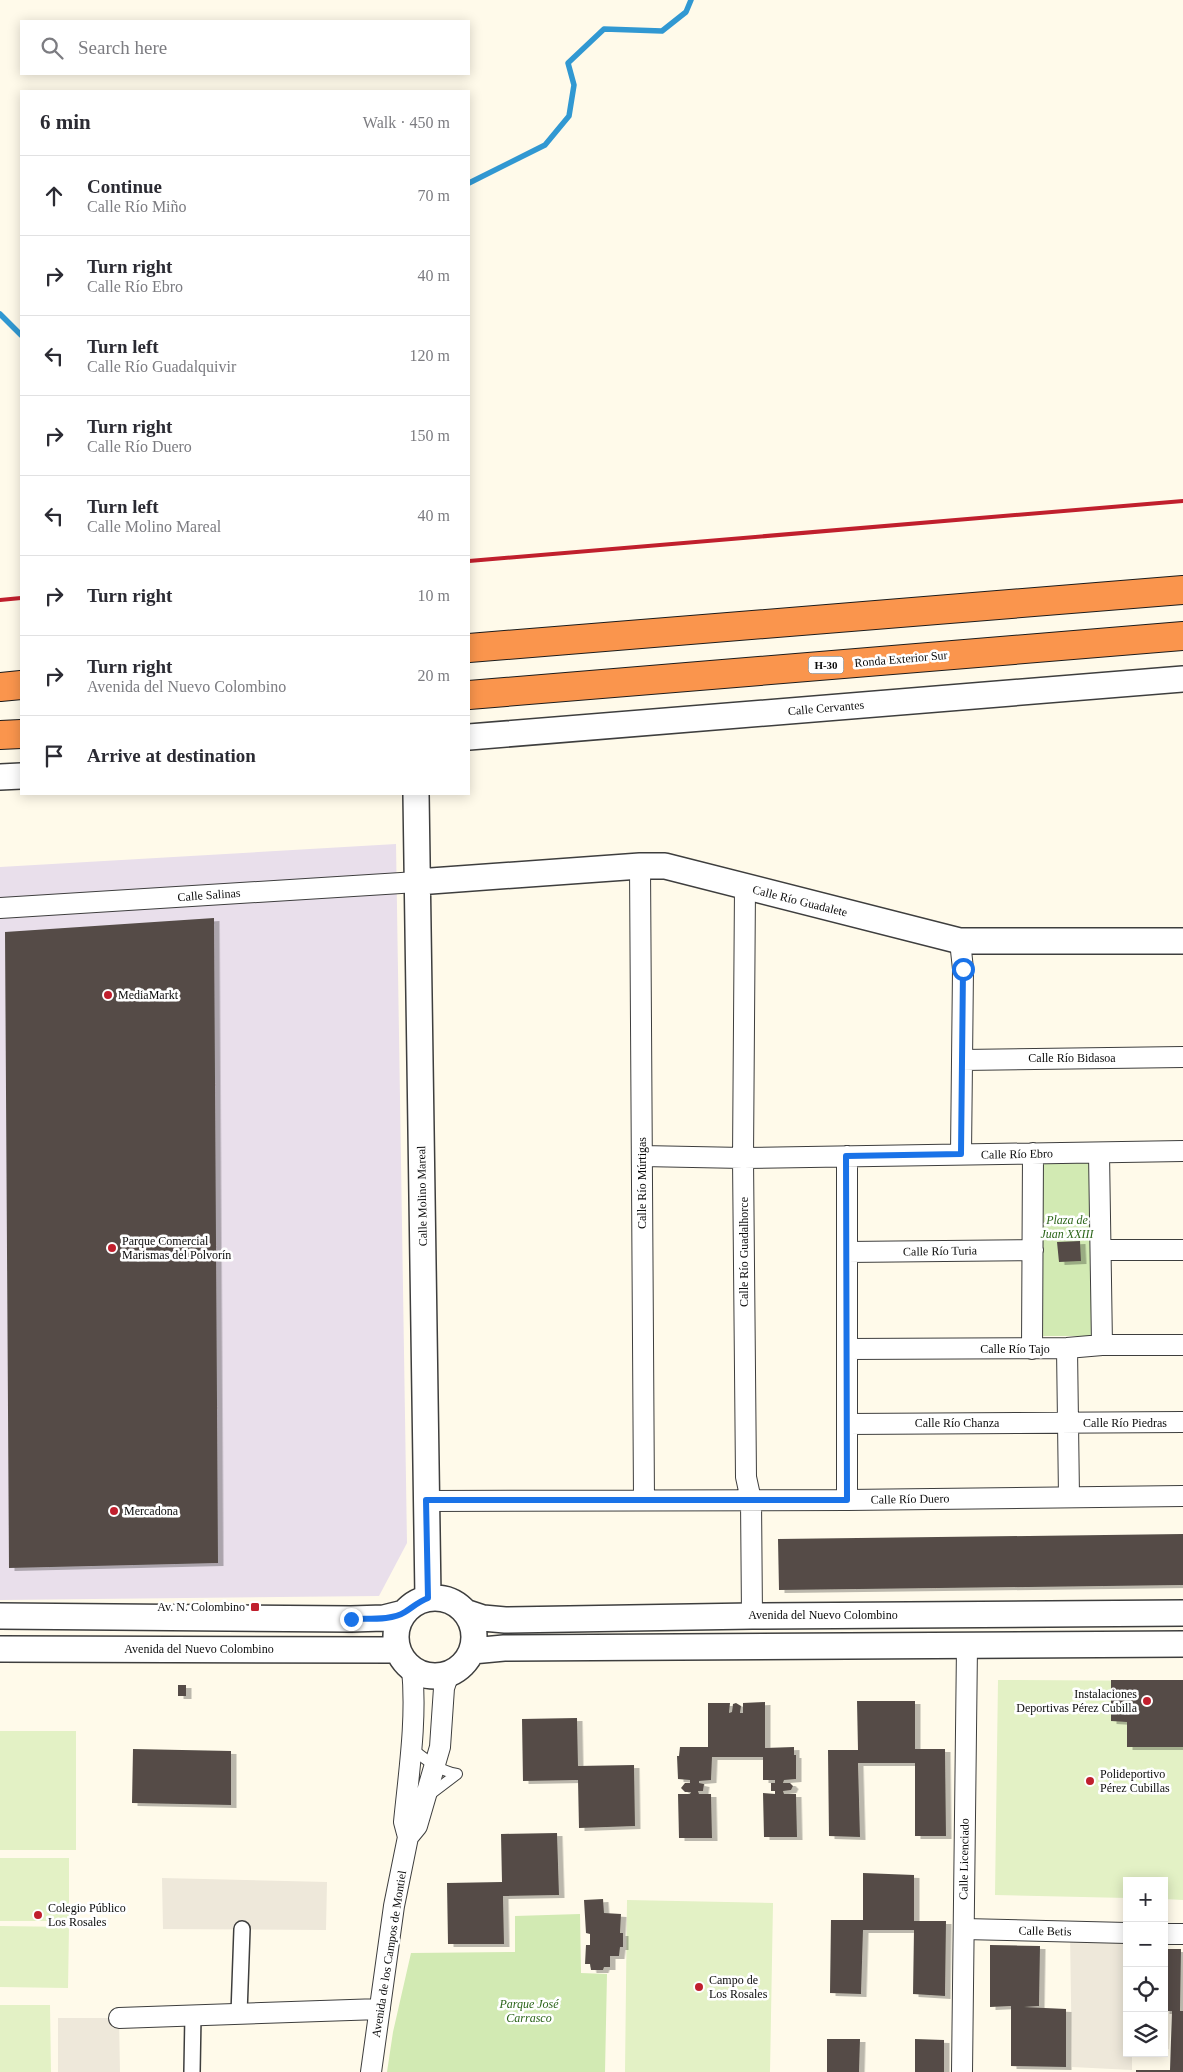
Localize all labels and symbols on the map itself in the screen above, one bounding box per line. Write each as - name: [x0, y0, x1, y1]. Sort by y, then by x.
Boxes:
- street label: Ronda Exterior Sur: [854, 648, 948, 670]
- road number: H-30: [808, 656, 844, 674]
- street label: Calle Cervantes: [787, 698, 865, 718]
- street label: Calle Río Guadalete: [751, 882, 849, 920]
- street label: Calle Salinas: [177, 886, 241, 904]
- route start: [952, 958, 975, 981]
- place label: MediaMarkt: [118, 988, 179, 1002]
- marker: MediaMarkt: [102, 989, 114, 1001]
- street label: Calle Río Bidasoa: [1028, 1051, 1116, 1065]
- street label: Calle Río Múrtigas: [635, 1137, 649, 1229]
- street label: Calle Molino Mareal: [414, 1145, 430, 1246]
- street label: Calle Río Ebro: [981, 1146, 1053, 1162]
- street label: Calle Río Guadalhorce: [737, 1197, 751, 1307]
- park label: Plaza de Juan XXIII: [1041, 1213, 1094, 1241]
- place label: Parque Comercial Marismas del Polvorín: [122, 1234, 231, 1262]
- marker: Parque Comercial Marismas del Polvorín: [106, 1242, 118, 1254]
- street label: Calle Río Turia: [903, 1243, 978, 1259]
- street label: Calle Río Tajo: [980, 1342, 1050, 1356]
- street label: Calle Río Chanza: [915, 1416, 1000, 1430]
- street label: Calle Río Piedras: [1083, 1416, 1167, 1430]
- street label: Calle Río Duero: [871, 1491, 949, 1507]
- place label: Mercadona: [124, 1504, 179, 1518]
- marker: Mercadona: [108, 1505, 120, 1517]
- place label: Av. N. Colombino: [157, 1600, 245, 1614]
- marker: Av. N. Colombino: [249, 1601, 261, 1613]
- route end: [340, 1608, 363, 1631]
- street label: Avenida del Nuevo Colombino: [748, 1608, 898, 1622]
- street label: Avenida del Nuevo Colombino: [124, 1642, 274, 1656]
- place label: Instalaciones Deportivas Pérez Cubilla: [1016, 1687, 1138, 1715]
- marker: Instalaciones Deportivas Pérez Cubilla: [1141, 1695, 1153, 1707]
- place label: Polideportivo Pérez Cubillas: [1100, 1767, 1170, 1795]
- marker: Polideportivo Pérez Cubillas: [1084, 1775, 1096, 1787]
- street label: Calle Licenciado: [956, 1818, 972, 1900]
- street label: Avenida de los Campos de Montiel: [369, 1869, 409, 2038]
- place label: Colegio Público Los Rosales: [48, 1901, 126, 1929]
- marker: Colegio Público Los Rosales: [32, 1909, 44, 1921]
- street label: Calle Betis: [1018, 1924, 1072, 1938]
- place label: Campo de Los Rosales: [709, 1973, 768, 2001]
- marker: Campo de Los Rosales: [693, 1981, 705, 1993]
- park label: Parque José Carrasco: [498, 1997, 559, 2025]

